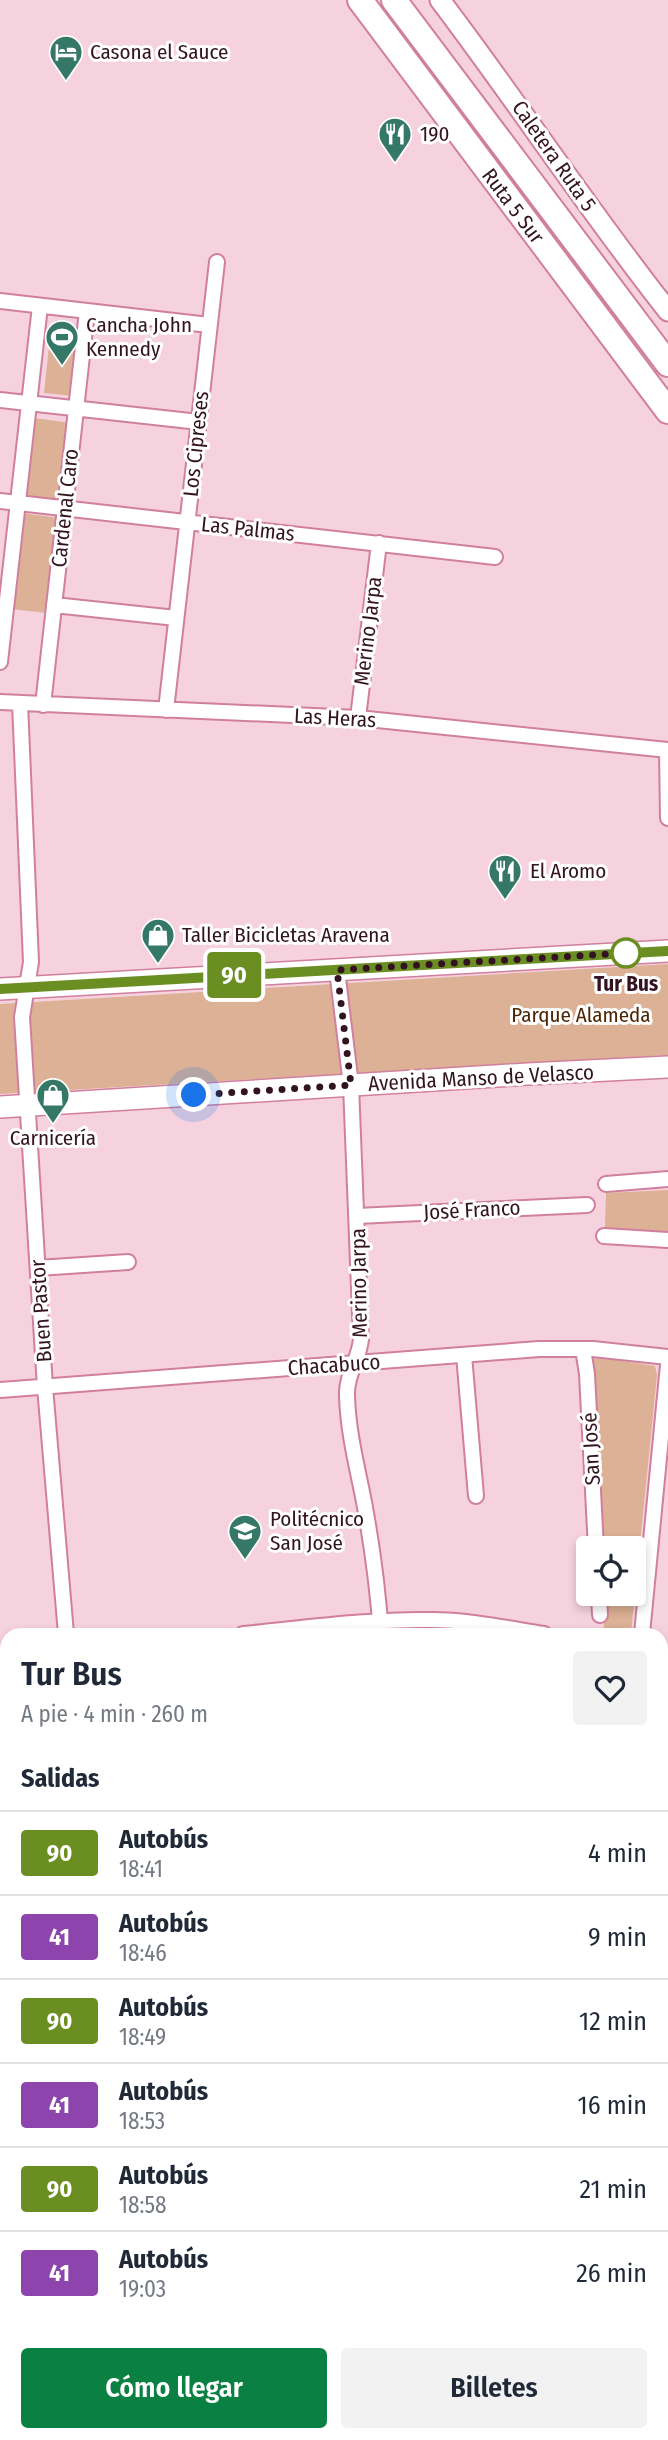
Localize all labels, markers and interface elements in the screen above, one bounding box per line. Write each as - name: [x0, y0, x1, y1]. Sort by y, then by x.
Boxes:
- hotel icon: Casona el Sauce: [47, 33, 85, 82]
- place label: Casona el Sauce: [90, 39, 228, 65]
- street label: Caletera Ruta 5: [506, 96, 602, 216]
- restaurant icon: 190: [376, 115, 414, 164]
- place label: 190: [420, 121, 449, 147]
- street label: Ruta 5 Sur: [476, 163, 550, 249]
- place label: Cancha John Kennedy: [86, 312, 192, 362]
- sports icon: Cancha John Kennedy: [43, 318, 81, 367]
- street label: Los Cipreses: [178, 390, 214, 498]
- street label: Cardenal Caro: [46, 447, 84, 569]
- street label: Las Palmas: [200, 511, 296, 547]
- street label: Merino Jarpa: [348, 575, 388, 687]
- street label: Las Heras: [293, 703, 377, 733]
- restaurant icon: El Aromo: [486, 852, 524, 901]
- place label: El Aromo: [530, 858, 606, 884]
- shop icon: Taller Bicicletas Aravena: [139, 916, 177, 965]
- place label: Taller Bicicletas Aravena: [182, 922, 390, 948]
- marker: Tur Bus: [611, 938, 641, 968]
- line badge: 90: [202, 952, 266, 998]
- text: 90: [221, 961, 247, 989]
- place label: Tur Bus: [594, 971, 658, 997]
- park label: Parque Alameda: [511, 1002, 651, 1028]
- street label: Avenida Manso de Velasco: [367, 1059, 595, 1097]
- shop icon: Carnicería: [34, 1076, 72, 1125]
- your location: [176, 1077, 211, 1112]
- place label: Carnicería: [10, 1125, 96, 1151]
- street label: José Franco: [423, 1194, 521, 1226]
- street label: Merino Jarpa: [345, 1228, 373, 1338]
- street label: Buen Pastor: [24, 1258, 58, 1363]
- street label: Chacabuco: [287, 1349, 381, 1381]
- street label: San José: [576, 1412, 606, 1486]
- place label: Politécnico San José: [270, 1506, 364, 1556]
- school or university icon: Politécnico San José: [226, 1512, 264, 1561]
- map controls: [576, 1536, 646, 1606]
- button: locate: [576, 1536, 646, 1606]
- button: heart: [573, 1651, 647, 1725]
- text: Tur Bus: [21, 1654, 122, 1694]
- text: A pie · 4 min · 260 m: [21, 1700, 208, 1728]
- text: Salidas: [21, 1763, 99, 1794]
- text: Autobús: [119, 1824, 208, 1855]
- text: 4 min: [588, 1838, 647, 1869]
- text: 90: [47, 1839, 72, 1867]
- text: 18:41: [119, 1855, 163, 1883]
- text: Autobús: [119, 1908, 208, 1939]
- text: 9 min: [588, 1922, 647, 1953]
- text: 41: [49, 1923, 70, 1951]
- text: 18:46: [119, 1939, 167, 1967]
- text: Autobús: [119, 1992, 208, 2023]
- text: 12 min: [579, 2006, 647, 2037]
- text: 90: [47, 2007, 72, 2035]
- text: 18:49: [119, 2023, 166, 2051]
- text: Autobús: [119, 2076, 208, 2107]
- text: 16 min: [578, 2090, 647, 2121]
- text: 41: [49, 2091, 70, 2119]
- text: 18:53: [119, 2107, 165, 2135]
- text: Autobús: [119, 2160, 208, 2191]
- text: 21 min: [580, 2174, 647, 2205]
- text: 90: [47, 2175, 72, 2203]
- text: 18:58: [119, 2191, 167, 2219]
- text: Autobús: [119, 2244, 208, 2275]
- text: 26 min: [576, 2258, 647, 2289]
- text: 41: [49, 2259, 70, 2287]
- text: 19:03: [119, 2275, 166, 2303]
- button: Cómo llegar: [21, 2348, 327, 2428]
- button: Billetes: [341, 2348, 647, 2428]

